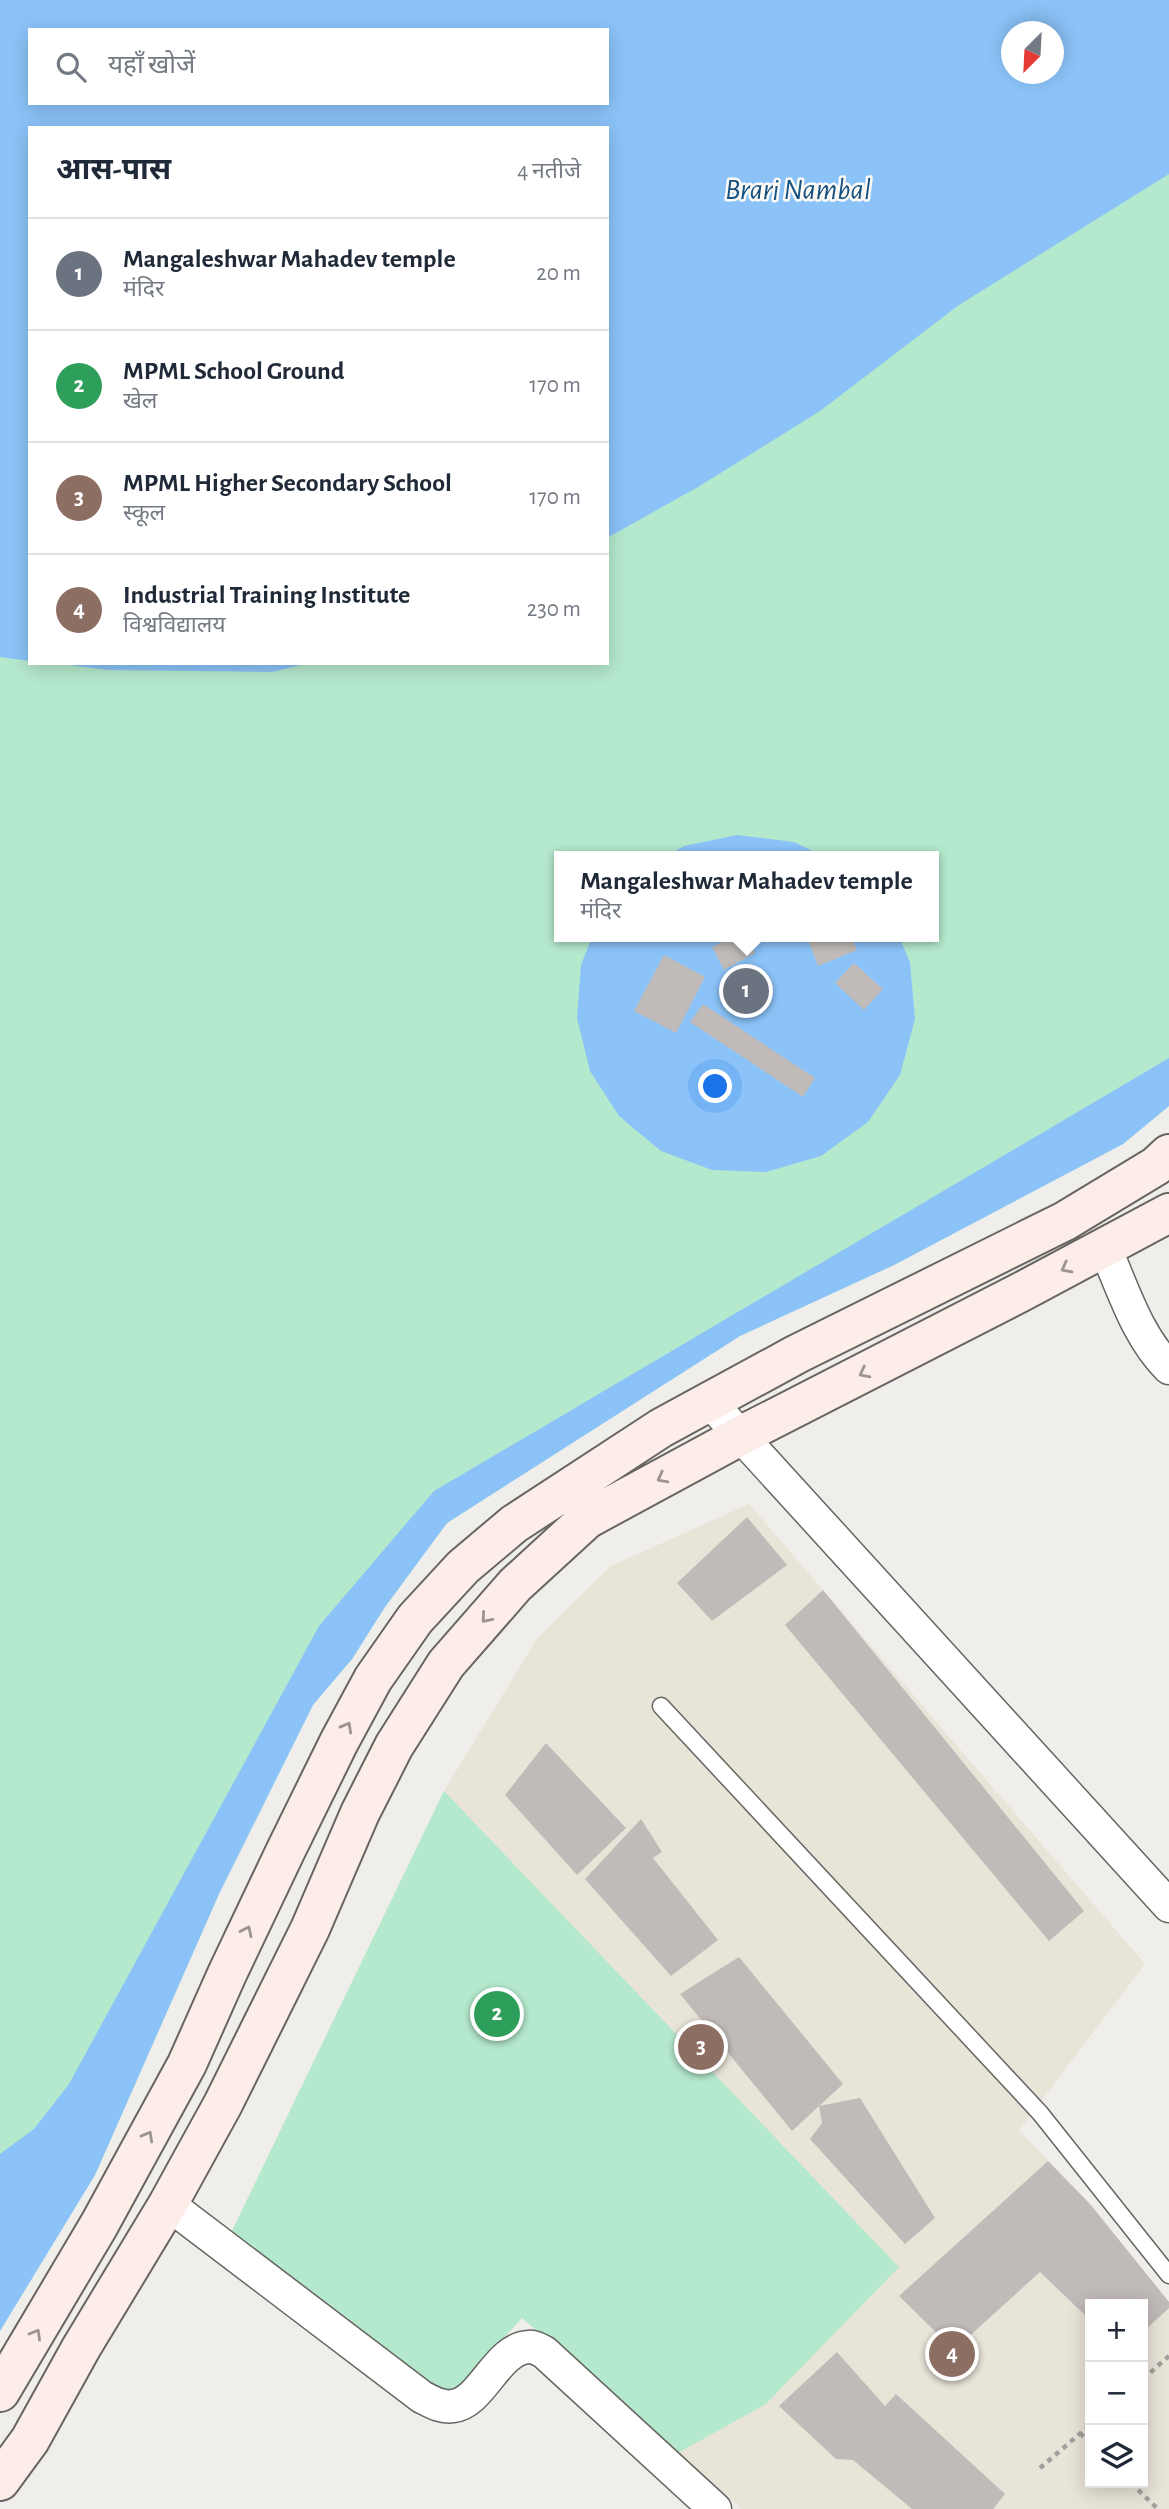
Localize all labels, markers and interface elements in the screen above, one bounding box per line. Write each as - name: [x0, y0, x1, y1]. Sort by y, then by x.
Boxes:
- north arrow: [1001, 21, 1064, 84]
- search box: [28, 28, 609, 105]
- icon: search: [52, 48, 90, 86]
- text: यहाँ खोजें: [108, 52, 195, 78]
- text: आस-पास: [56, 155, 171, 185]
- text: 4 नतीजे: [517, 160, 581, 183]
- water label: Brari Nambal: [725, 175, 871, 205]
- text: Mangaleshwar Mahadev temple: [123, 246, 456, 272]
- text: 1: [75, 262, 83, 285]
- text: 20 m: [536, 262, 581, 285]
- text: मंदिर: [123, 278, 164, 301]
- text: MPML School Ground: [123, 358, 345, 384]
- text: 2: [74, 374, 84, 397]
- text: 170 m: [529, 374, 581, 397]
- text: खेल: [123, 390, 157, 413]
- text: MPML Higher Secondary School: [123, 470, 452, 496]
- text: 3: [74, 486, 84, 509]
- text: 170 m: [529, 486, 581, 509]
- text: स्कूल: [123, 502, 165, 525]
- text: Industrial Training Institute: [123, 582, 410, 608]
- text: 4: [73, 598, 85, 621]
- text: 230 m: [527, 598, 581, 621]
- text: विश्वविद्यालय: [123, 614, 226, 637]
- popup: [554, 851, 939, 942]
- text: Mangaleshwar Mahadev temple: [580, 868, 913, 894]
- text: मंदिर: [580, 900, 622, 923]
- pin: 1: [723, 965, 769, 1017]
- your location: [698, 1069, 732, 1103]
- one-way arrow: [1061, 1260, 1073, 1274]
- one-way arrow: [859, 1364, 871, 1378]
- one-way arrow: [657, 1470, 669, 1484]
- one-way arrow: [482, 1610, 494, 1623]
- one-way arrow: [339, 1722, 352, 1734]
- one-way arrow: [239, 1926, 253, 1938]
- pin: 2: [474, 1988, 520, 2040]
- pin: 3: [678, 2021, 724, 2073]
- one-way arrow: [140, 2131, 153, 2143]
- map controls: [1085, 2299, 1148, 2488]
- button: +: [1085, 2299, 1148, 2362]
- one-way arrow: [28, 2328, 41, 2341]
- pin: 4: [929, 2328, 975, 2380]
- button: −: [1085, 2362, 1148, 2425]
- button: layers: [1085, 2425, 1148, 2488]

